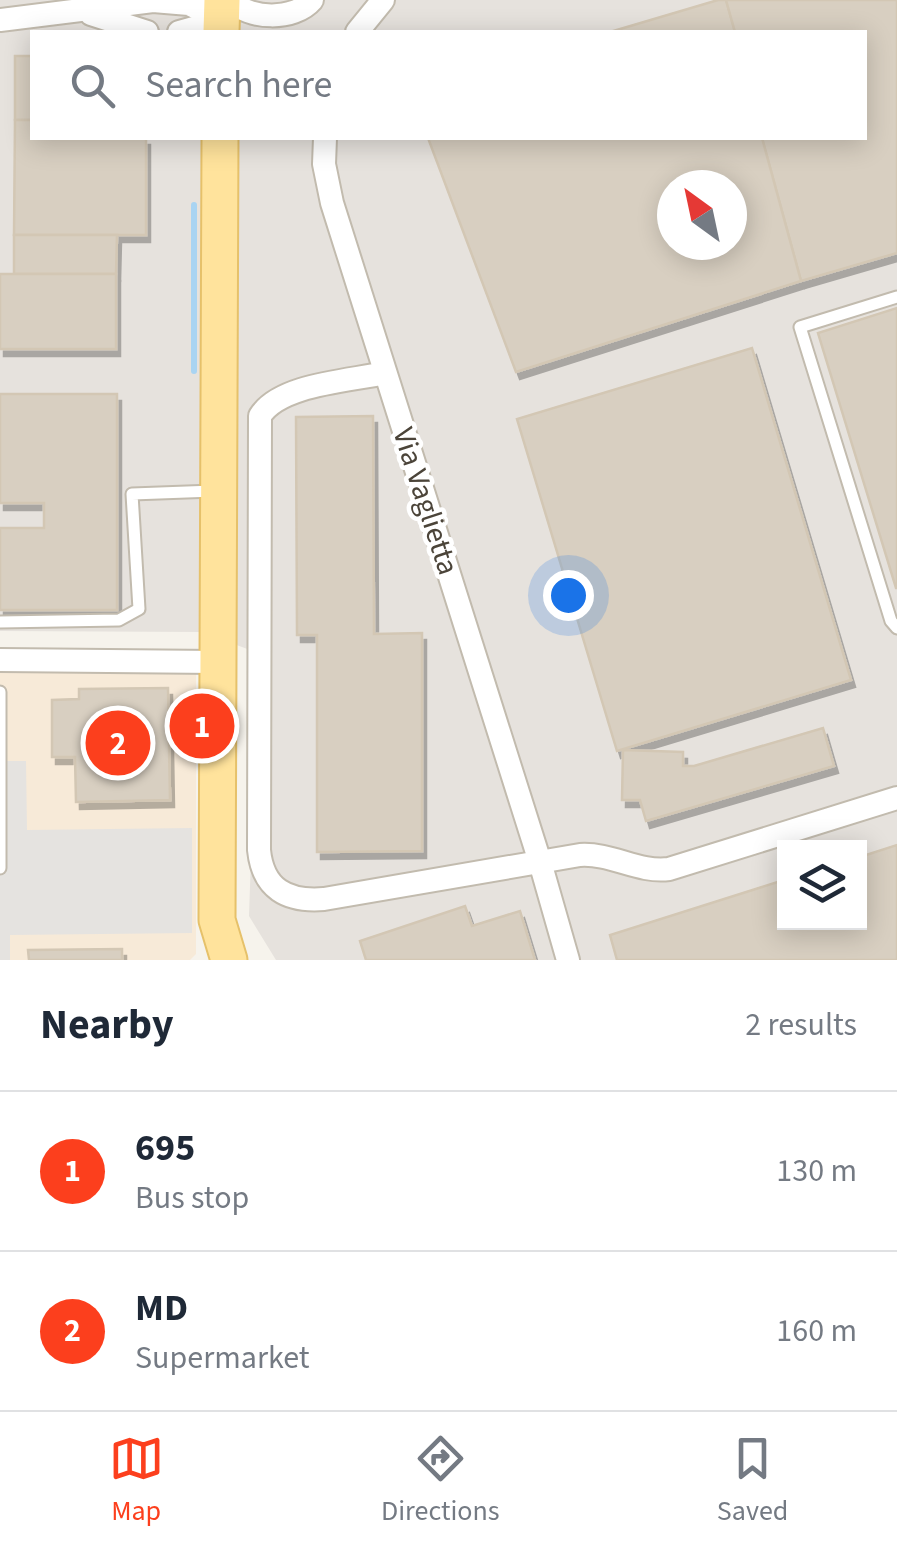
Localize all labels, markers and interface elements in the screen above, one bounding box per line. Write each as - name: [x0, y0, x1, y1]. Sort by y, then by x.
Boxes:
- search box: [30, 30, 867, 140]
- icon: search: [65, 58, 120, 113]
- text: Search here: [145, 58, 332, 112]
- north arrow: [657, 170, 747, 260]
- street label: Via Vaglietta: [381, 422, 470, 580]
- your location: [543, 570, 594, 621]
- pin: 1: [170, 688, 234, 764]
- pin: 2: [86, 706, 150, 780]
- map controls: [777, 840, 867, 930]
- button: layers: [777, 840, 867, 930]
- text: Nearby: [40, 995, 174, 1055]
- text: 2 results: [745, 1002, 857, 1048]
- text: 695: [135, 1121, 195, 1175]
- text: 1: [64, 1148, 81, 1194]
- text: 130 m: [776, 1148, 857, 1194]
- text: Bus stop: [135, 1175, 249, 1221]
- text: MD: [135, 1281, 188, 1335]
- text: 2: [64, 1308, 81, 1354]
- text: 160 m: [776, 1308, 857, 1354]
- text: Supermarket: [135, 1335, 310, 1381]
- tab: Map: [109, 1431, 164, 1531]
- tab: Directions: [381, 1431, 500, 1531]
- tab: Saved: [717, 1431, 788, 1531]

